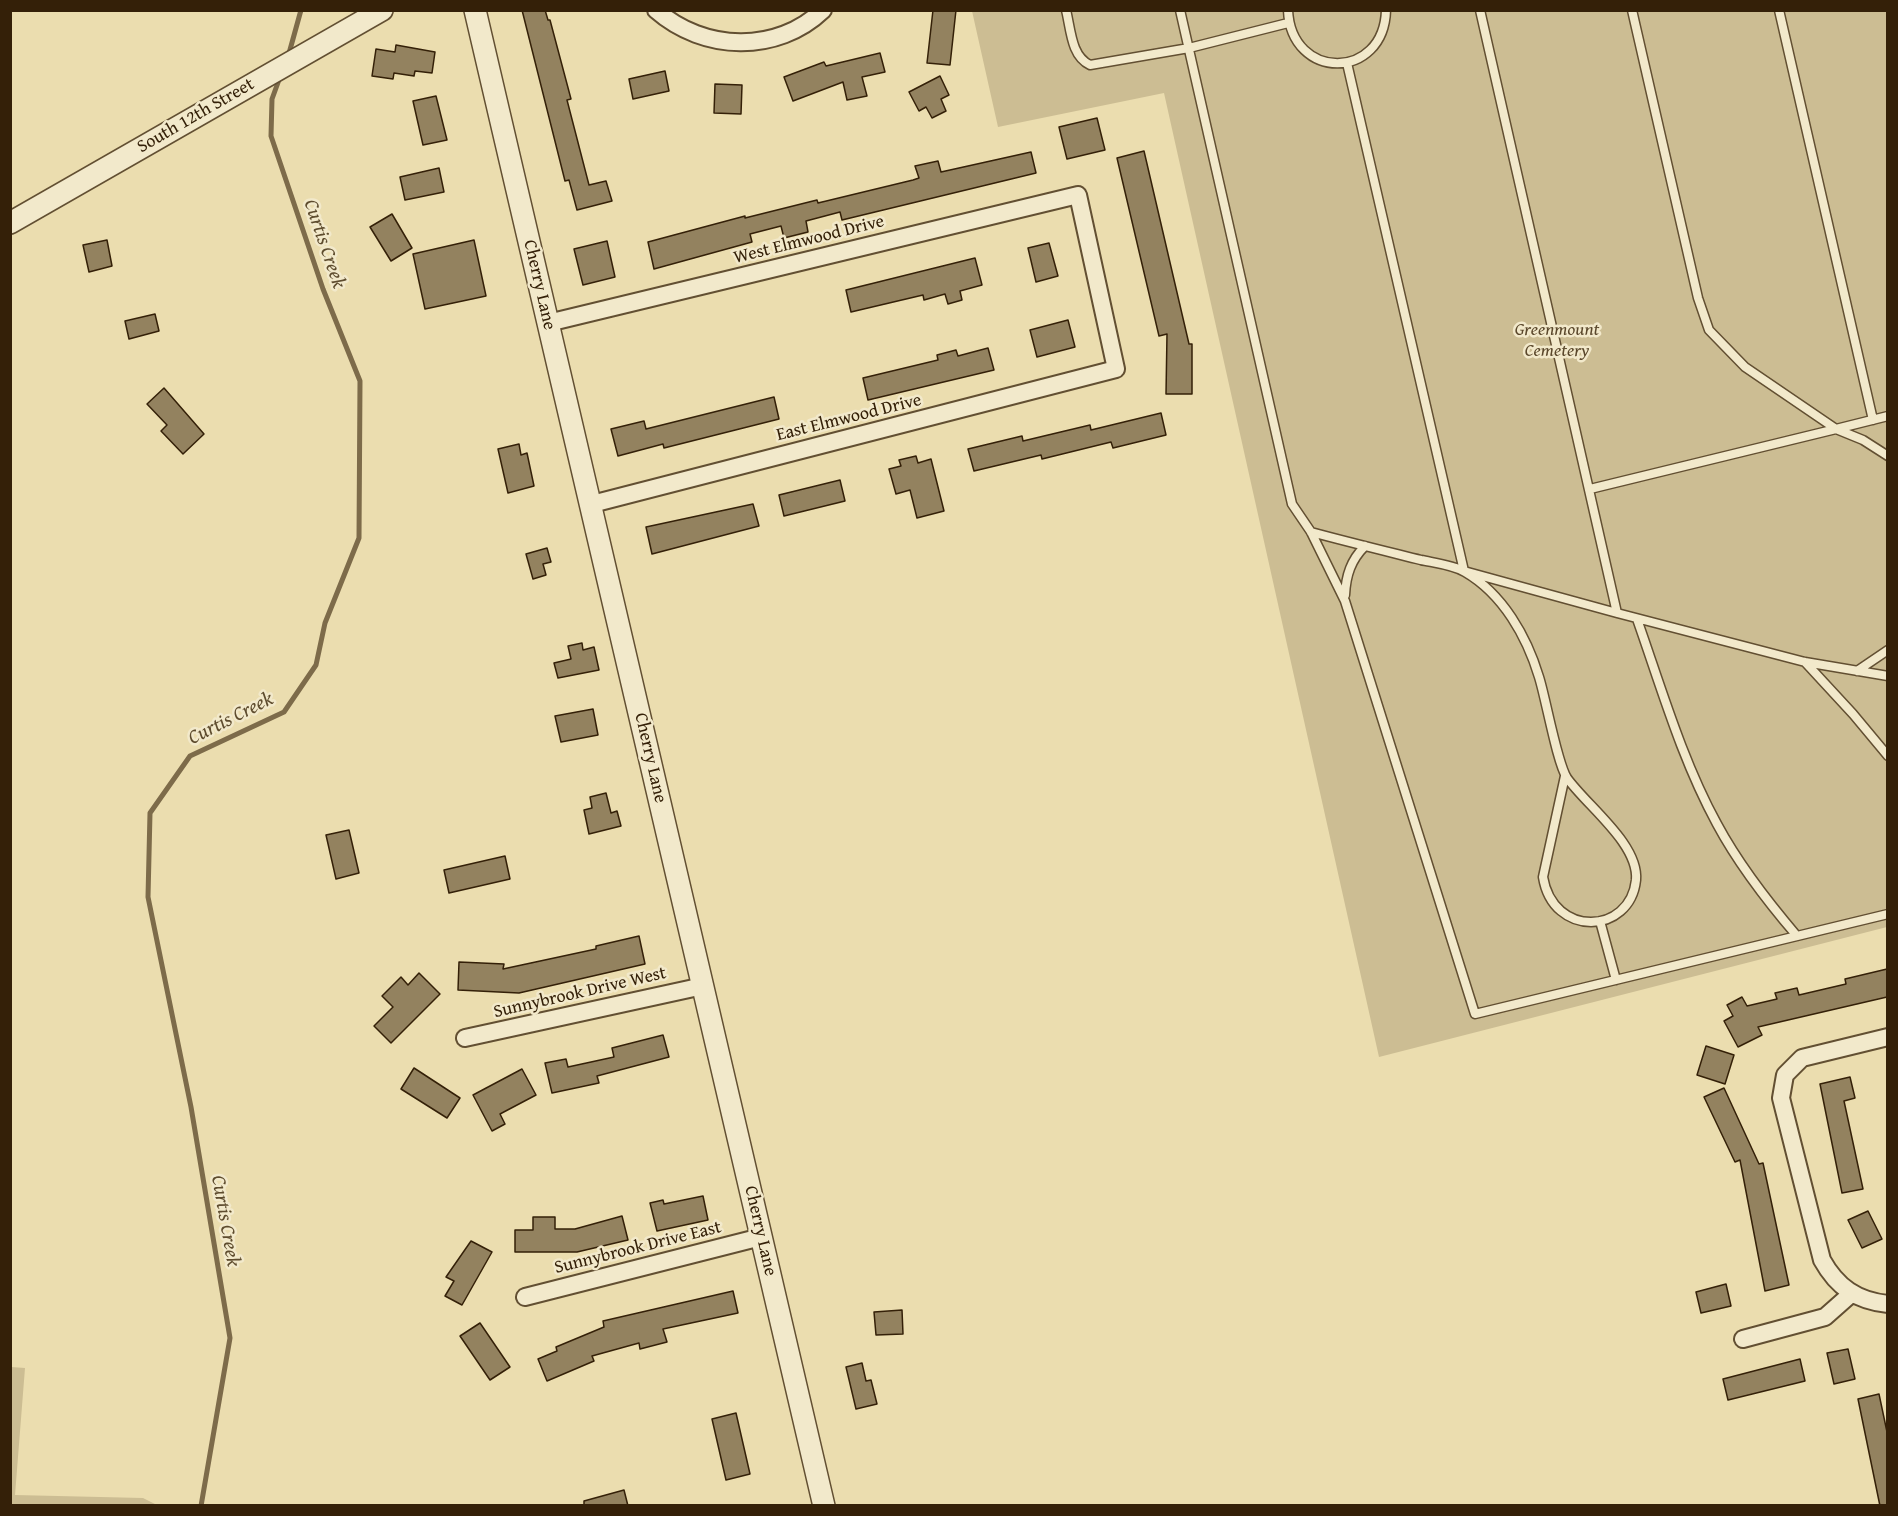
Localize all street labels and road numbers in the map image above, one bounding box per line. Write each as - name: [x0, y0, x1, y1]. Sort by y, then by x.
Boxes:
- street label: South 12th Street: [134, 74, 258, 158]
- street label: West Elmwood Drive: [732, 211, 886, 269]
- street label: Cherry Lane: [518, 238, 560, 332]
- street label: East Elmwood Drive: [774, 390, 924, 446]
- street label: Cherry Lane: [629, 711, 671, 805]
- street label: Sunnybrook Drive West: [492, 963, 668, 1023]
- street label: Cherry Lane: [739, 1184, 781, 1278]
- street label: Sunnybrook Drive East: [552, 1217, 724, 1279]

